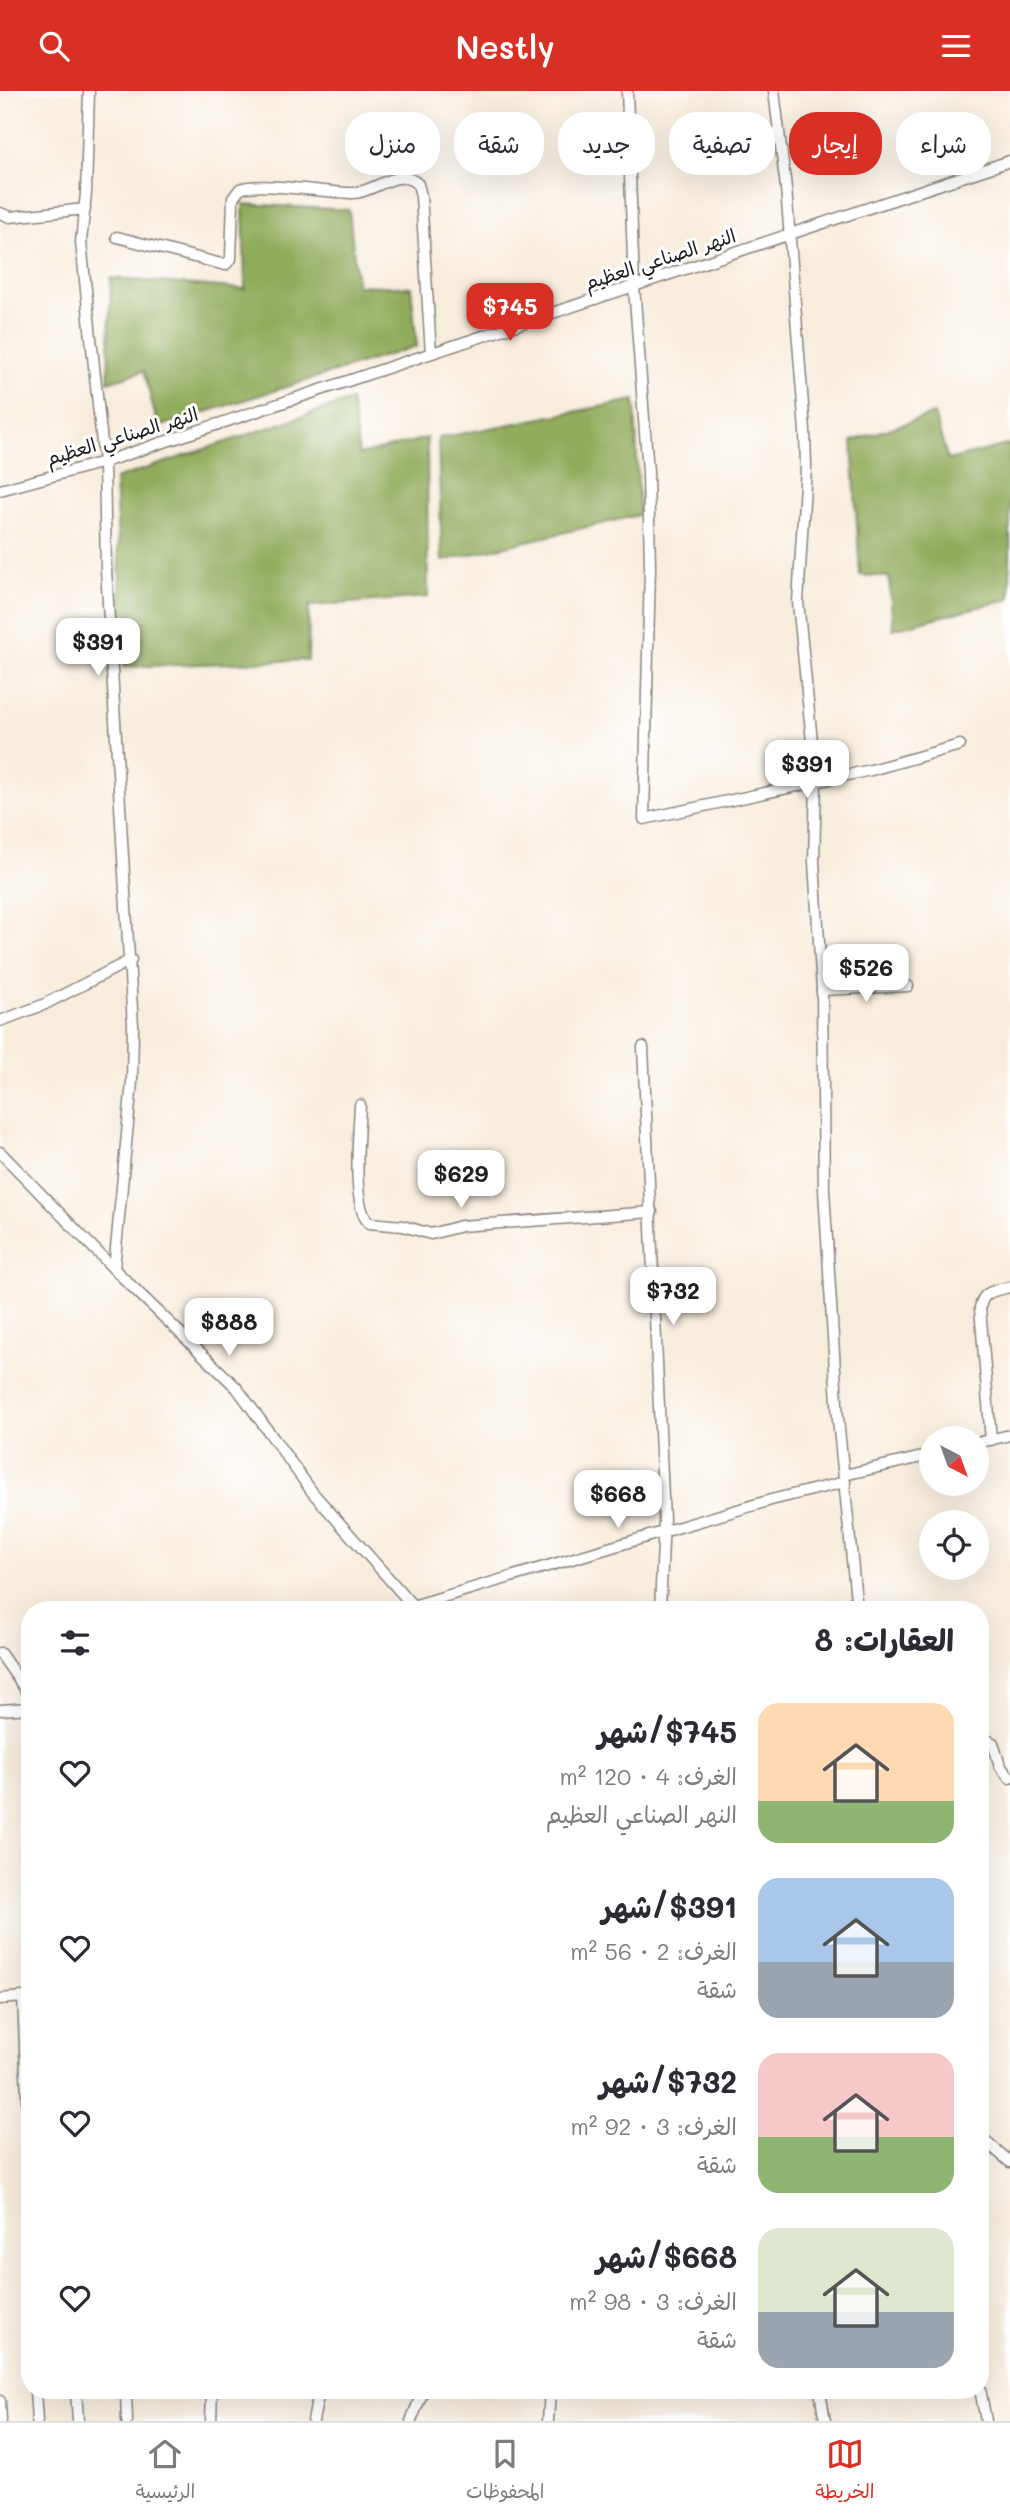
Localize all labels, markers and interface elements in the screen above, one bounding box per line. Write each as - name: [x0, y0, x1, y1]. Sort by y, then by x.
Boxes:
- text: Nestly: [455, 25, 555, 67]
- icon: search: [35, 27, 73, 65]
- icon: menu: [937, 27, 975, 65]
- chip: منزل: [345, 112, 440, 175]
- chip: شقة: [454, 112, 544, 175]
- chip: جديد: [558, 112, 655, 175]
- chip: تصفية: [669, 112, 775, 175]
- chip: إيجار: [789, 112, 882, 175]
- chip: شراء: [896, 112, 991, 175]
- street label: النهر الصناعي العظيم: [581, 222, 740, 300]
- pin: $745: [469, 283, 551, 343]
- text: $745: [482, 291, 538, 321]
- street label: النهر الصناعي العظيم: [43, 400, 202, 475]
- pin: $391: [57, 619, 139, 678]
- text: $391: [72, 626, 124, 656]
- pin: $391: [766, 741, 848, 800]
- text: $391: [781, 748, 833, 778]
- pin: $526: [825, 944, 907, 1004]
- text: $526: [839, 952, 893, 982]
- pin: $629: [420, 1151, 502, 1210]
- text: $629: [434, 1158, 488, 1188]
- pin: $732: [632, 1267, 714, 1327]
- text: $732: [646, 1275, 700, 1305]
- pin: $888: [188, 1299, 270, 1358]
- text: $888: [201, 1306, 258, 1336]
- north arrow: [919, 1426, 989, 1496]
- map controls: [919, 1426, 989, 1580]
- pin: $668: [577, 1471, 659, 1530]
- text: $668: [590, 1478, 646, 1508]
- button: locate: [919, 1510, 989, 1580]
- text: العقارات: 8: [815, 1619, 954, 1659]
- icon: filters: [56, 1624, 94, 1662]
- text: $745/شهر: [598, 1711, 737, 1751]
- icon: home: [814, 1731, 898, 1815]
- icon: heart: [56, 1754, 94, 1792]
- text: الغرف: 4 · 120 m²: [560, 1761, 737, 1791]
- text: النهر الصناعي العظيم: [546, 1799, 737, 1829]
- text: $391/شهر: [602, 1886, 737, 1926]
- icon: home: [814, 1906, 898, 1990]
- icon: heart: [56, 1929, 94, 1967]
- text: الغرف: 2 · 56 m²: [570, 1936, 737, 1966]
- text: شقة: [697, 1974, 737, 2004]
- text: $732/شهر: [600, 2061, 737, 2101]
- icon: home: [814, 2081, 898, 2165]
- icon: heart: [56, 2104, 94, 2142]
- text: الغرف: 3 · 92 m²: [570, 2111, 737, 2141]
- text: شقة: [697, 2149, 737, 2179]
- text: $668/شهر: [596, 2236, 737, 2276]
- icon: home: [814, 2256, 898, 2340]
- icon: heart: [56, 2279, 94, 2317]
- text: الغرف: 3 · 98 m²: [569, 2286, 737, 2316]
- text: شقة: [697, 2324, 737, 2354]
- tab: الرئيسية: [135, 2435, 195, 2508]
- tab: المحفوظات: [466, 2435, 544, 2508]
- tab: الخريطة: [815, 2435, 875, 2508]

